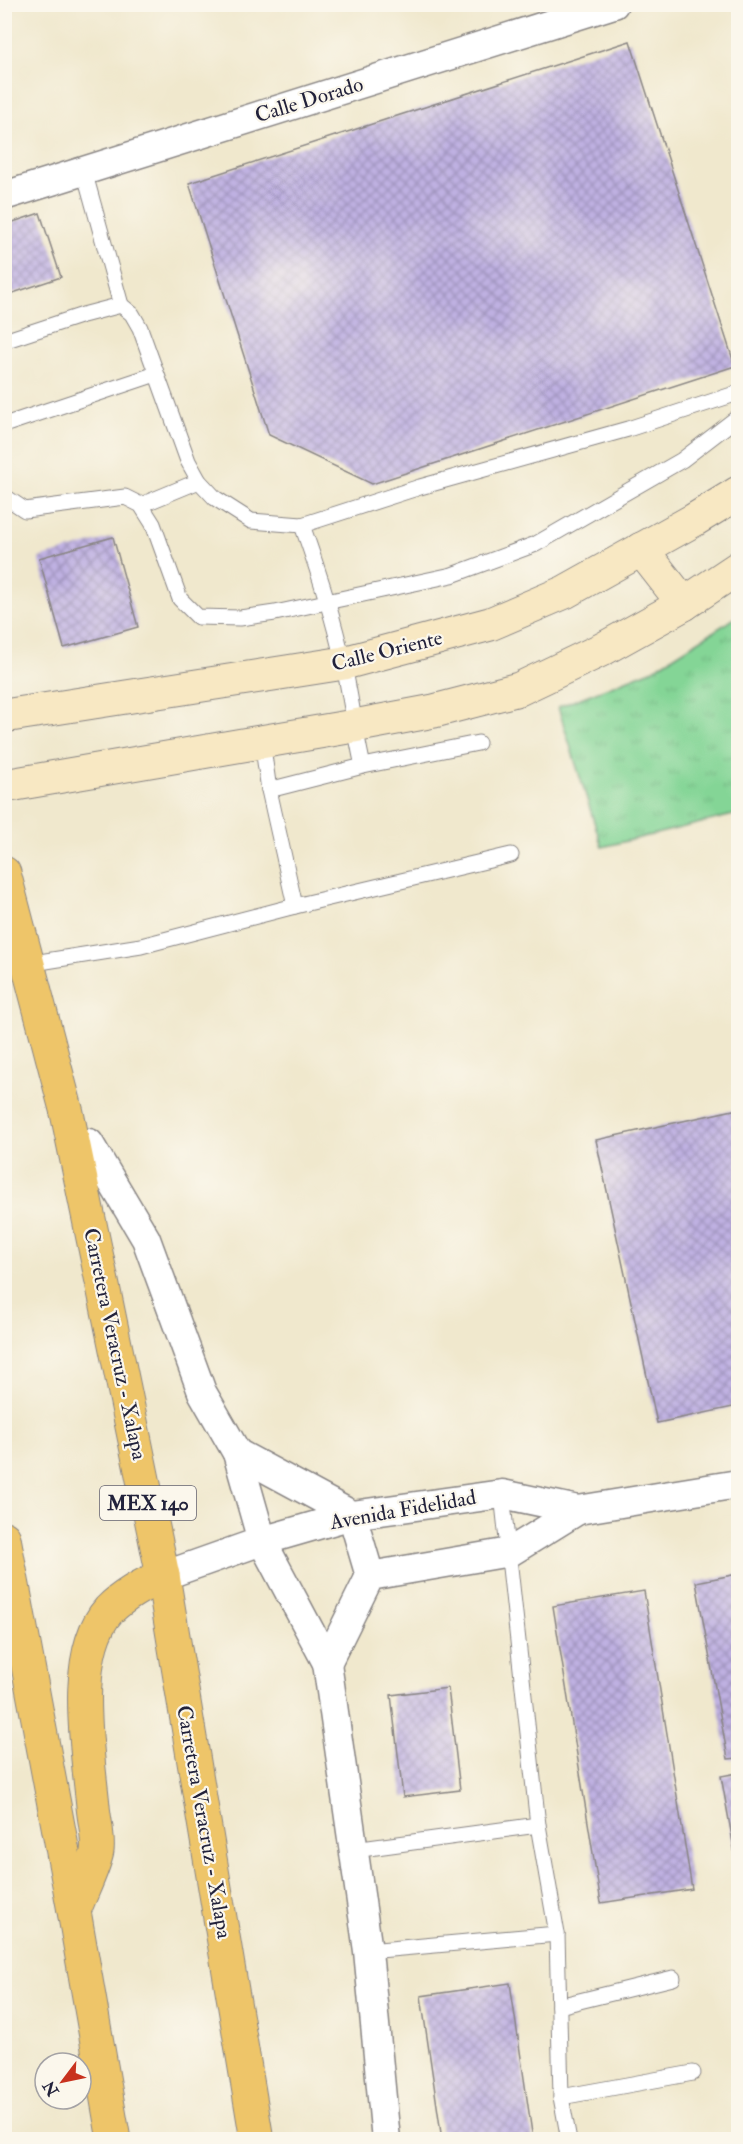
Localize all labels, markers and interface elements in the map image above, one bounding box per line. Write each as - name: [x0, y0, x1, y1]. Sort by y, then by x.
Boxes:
- street label: Calle Dorado: [252, 71, 366, 129]
- street label: Calle Oriente: [329, 624, 445, 678]
- street label: Carretera Veracruz - Xalapa: [77, 1226, 153, 1463]
- street label: Avenida Fidelidad: [327, 1484, 479, 1536]
- road number: MEX 140: [100, 1486, 196, 1520]
- street label: Carretera Veracruz - Xalapa: [170, 1703, 238, 1941]
- north arrow: [33, 2051, 93, 2111]
- text: N: [38, 2076, 64, 2101]

